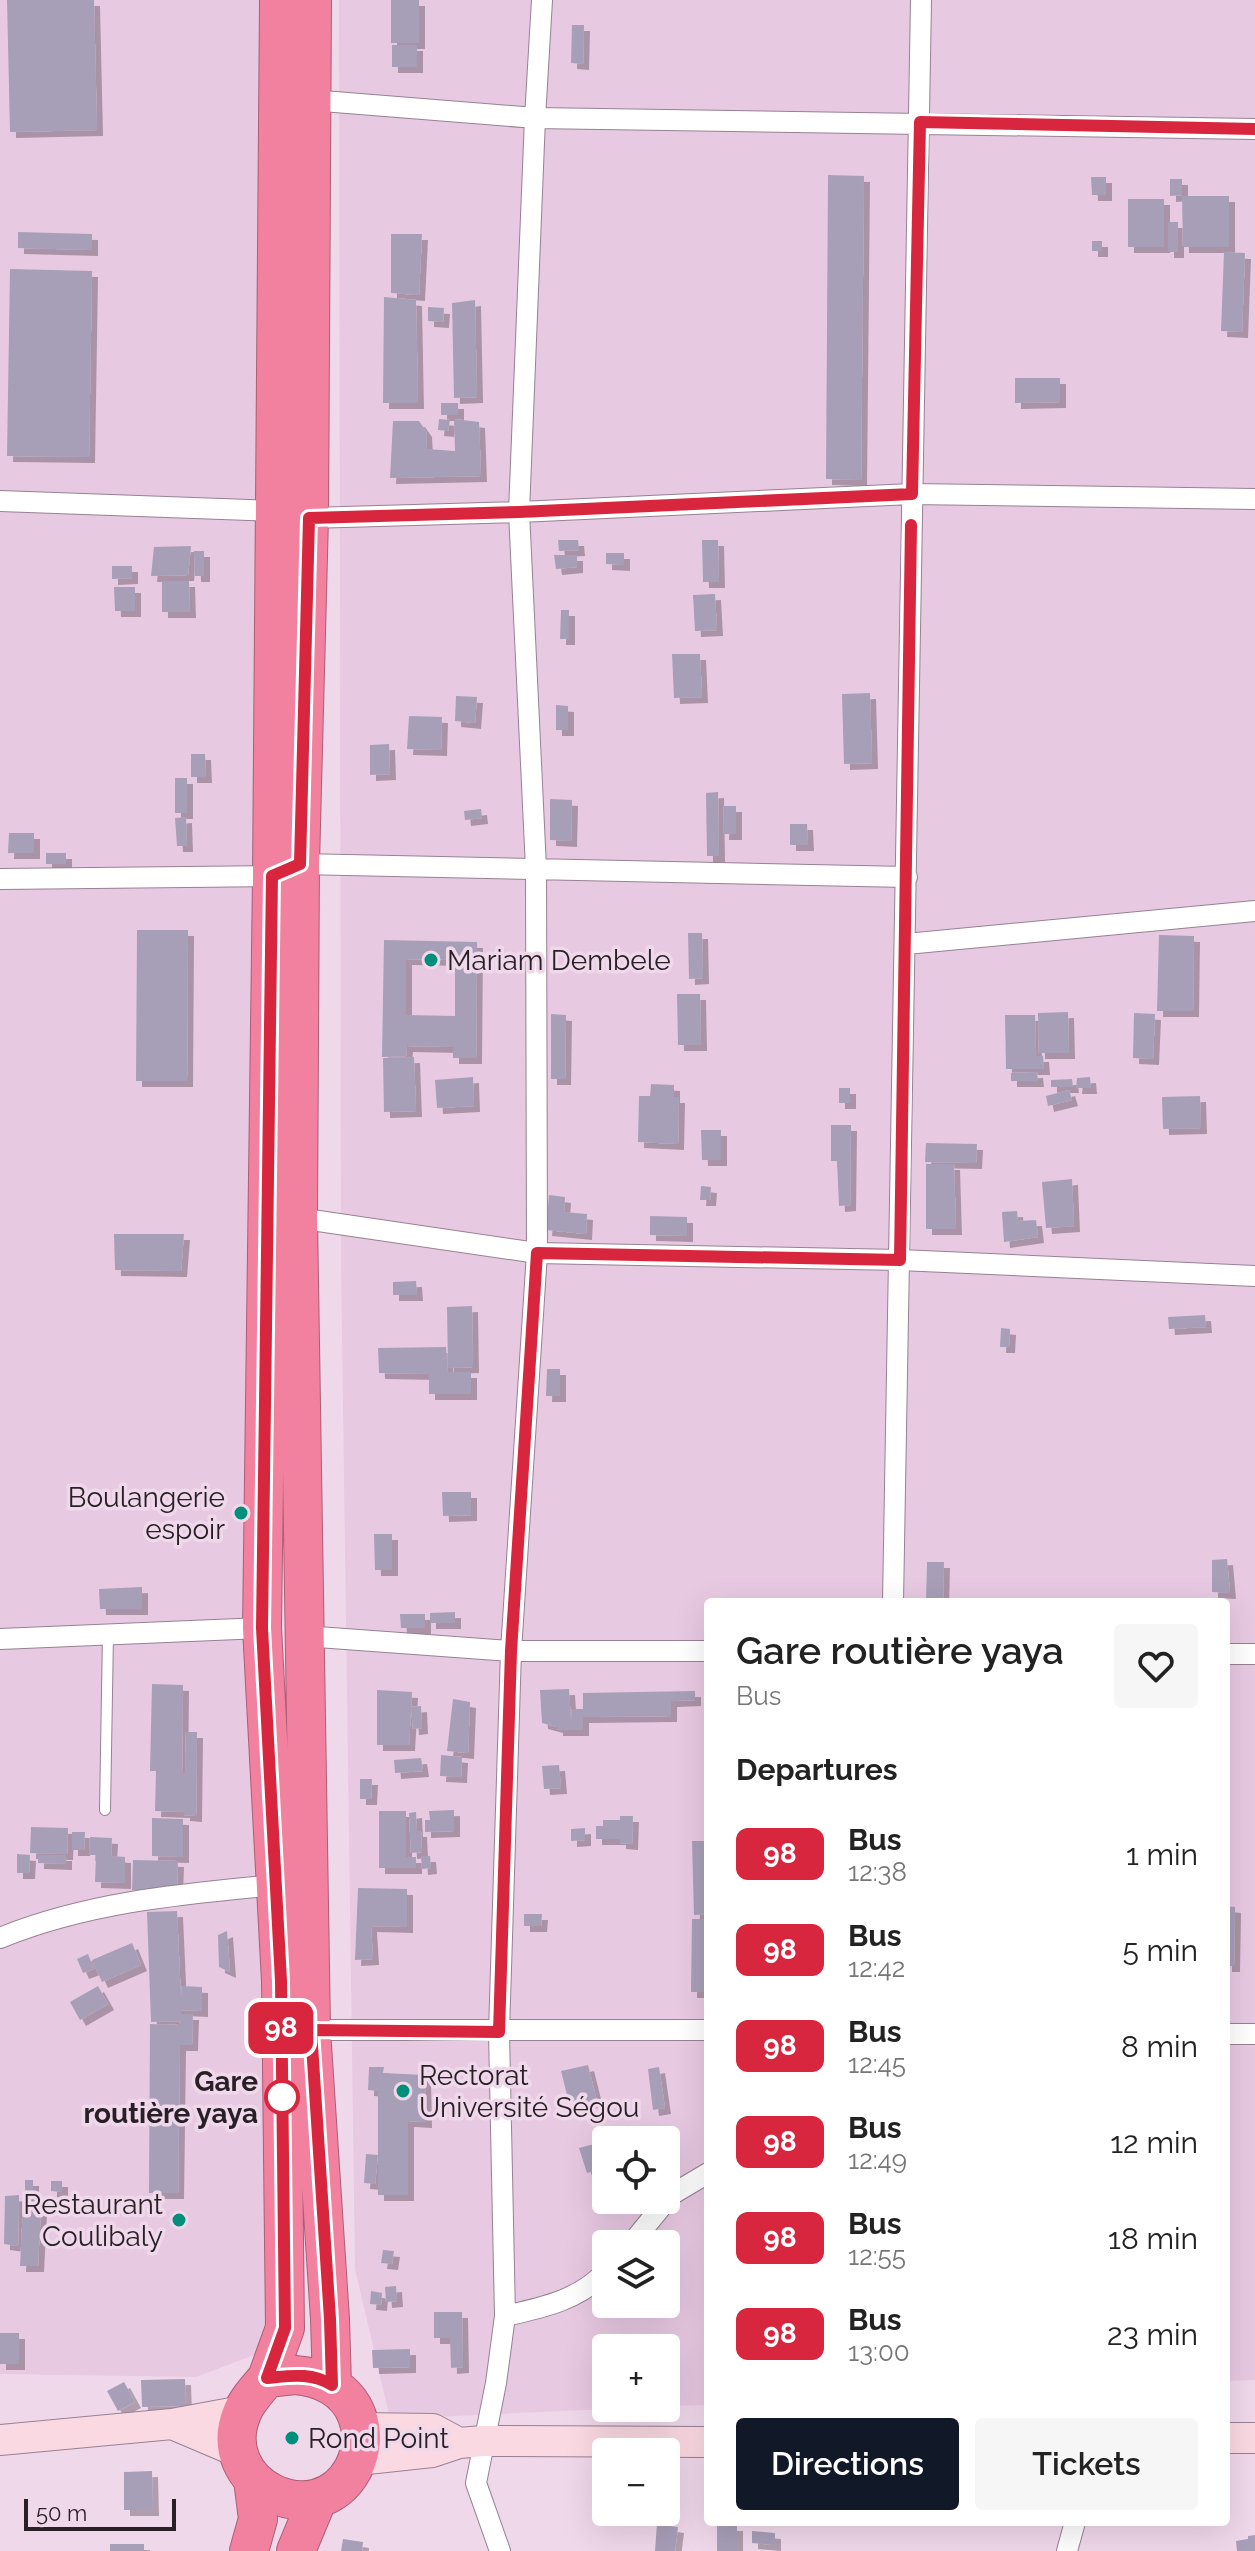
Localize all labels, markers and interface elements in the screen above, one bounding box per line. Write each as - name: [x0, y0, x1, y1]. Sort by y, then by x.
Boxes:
- place label: Mariam Dembele: [447, 944, 671, 977]
- marker: Mariam Dembele: [422, 951, 440, 969]
- place label: Boulangerie espoir: [68, 1481, 225, 1546]
- marker: Boulangerie espoir: [232, 1504, 250, 1522]
- button: heart: [1114, 1624, 1198, 1708]
- text: Gare routière yaya: [736, 1628, 1064, 1673]
- text: Bus: [736, 1681, 781, 1711]
- text: Departures: [736, 1752, 898, 1787]
- text: Bus: [848, 1822, 902, 1857]
- text: 98: [763, 1837, 797, 1870]
- text: 1 min: [1126, 1837, 1198, 1872]
- text: 12:38: [848, 1857, 907, 1887]
- text: Bus: [848, 1918, 902, 1953]
- text: 98: [763, 1933, 797, 1966]
- text: 5 min: [1122, 1933, 1198, 1968]
- text: 12:42: [848, 1953, 905, 1983]
- line badge: 98: [245, 2002, 317, 2054]
- text: 98: [264, 2011, 298, 2044]
- text: Bus: [848, 2014, 902, 2049]
- text: 98: [763, 2029, 797, 2062]
- text: 8 min: [1121, 2029, 1198, 2064]
- text: 12:45: [848, 2049, 906, 2079]
- place label: Rectorat Université Ségou: [419, 2059, 639, 2124]
- place label: Gare routière yaya: [83, 2065, 258, 2130]
- marker: Gare routière yaya: [265, 2080, 299, 2114]
- marker: Rectorat Université Ségou: [394, 2082, 412, 2100]
- text: Bus: [848, 2110, 902, 2145]
- text: 98: [763, 2125, 797, 2158]
- text: 12 min: [1110, 2125, 1198, 2160]
- map controls: [592, 2126, 680, 2526]
- button: locate: [592, 2126, 680, 2214]
- text: 12:49: [848, 2145, 907, 2175]
- place label: Restaurant Coulibaly: [23, 2188, 164, 2253]
- text: Bus: [848, 2206, 902, 2241]
- marker: Restaurant Coulibaly: [170, 2211, 188, 2229]
- text: 98: [763, 2221, 797, 2254]
- text: 18 min: [1108, 2221, 1198, 2256]
- button: layers: [592, 2230, 680, 2318]
- text: 12:55: [848, 2241, 906, 2271]
- text: Bus: [848, 2302, 902, 2337]
- text: 98: [763, 2317, 797, 2350]
- text: 23 min: [1107, 2317, 1198, 2352]
- button: +: [592, 2334, 680, 2422]
- text: 13:00: [848, 2337, 910, 2367]
- button: Directions: [736, 2418, 959, 2510]
- button: Tickets: [975, 2418, 1198, 2510]
- place label: Rond Point: [308, 2422, 449, 2455]
- marker: Rond Point: [283, 2429, 301, 2447]
- button: −: [592, 2438, 680, 2526]
- scale bar: [24, 2495, 176, 2531]
- text: 50 m: [36, 2500, 87, 2526]

